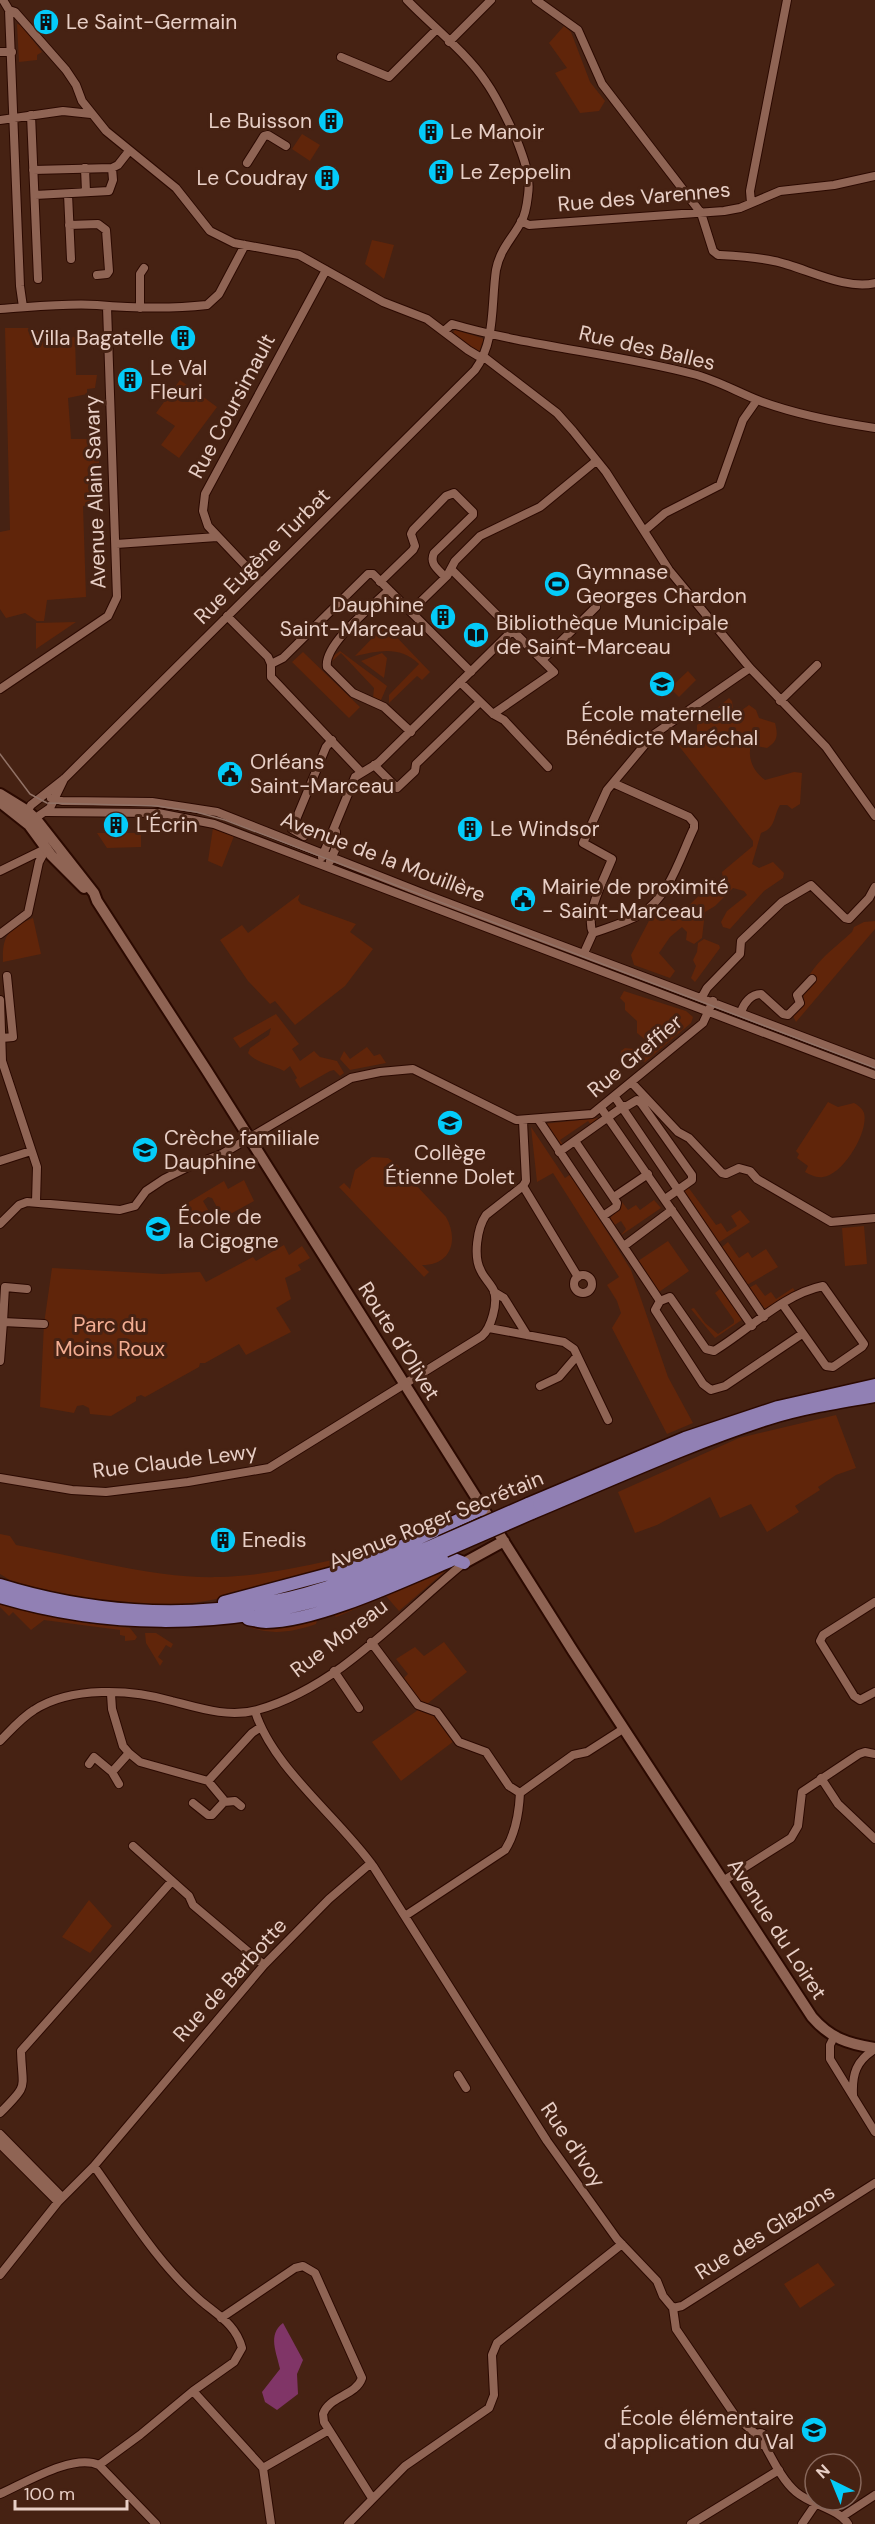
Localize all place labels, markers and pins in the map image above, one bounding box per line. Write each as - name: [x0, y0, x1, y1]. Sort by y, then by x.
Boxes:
- building icon: Le Saint-Germain: [31, 7, 61, 37]
- place label: Le Saint-Germain: [66, 8, 237, 36]
- building icon: Le Buisson: [316, 106, 346, 136]
- place label: Le Buisson: [209, 107, 312, 135]
- building icon: Le Manoir: [416, 117, 446, 147]
- place label: Le Manoir: [450, 118, 545, 146]
- building icon: Le Zeppelin: [426, 157, 456, 187]
- place label: Le Zeppelin: [460, 158, 571, 186]
- building icon: Le Coudray: [312, 163, 342, 193]
- place label: Le Coudray: [197, 164, 308, 192]
- building icon: Villa Bagatelle: [168, 323, 198, 353]
- place label: Villa Bagatelle: [30, 324, 164, 352]
- place label: Le Val Fleuri: [150, 354, 207, 406]
- building icon: Le Val Fleuri: [115, 365, 145, 395]
- place label: Gymnase Georges Chardon: [576, 558, 747, 610]
- sports icon: Gymnase Georges Chardon: [542, 569, 572, 599]
- place label: Dauphine Saint-Marceau: [280, 591, 424, 643]
- building icon: Dauphine Saint-Marceau: [428, 602, 458, 632]
- place label: Bibliothèque Municipale de Saint-Marceau: [496, 609, 729, 661]
- library icon: Bibliothèque Municipale de Saint-Marceau: [461, 620, 491, 650]
- school or university icon: École maternelle Bénédicte Maréchal: [647, 669, 677, 699]
- place label: École maternelle Bénédicte Maréchal: [566, 700, 758, 752]
- place label: Orléans Saint-Marceau: [250, 748, 394, 800]
- public building icon: Orléans Saint-Marceau: [215, 759, 245, 789]
- building icon: L'Écrin: [101, 810, 131, 840]
- place label: L'Écrin: [136, 811, 198, 839]
- building icon: Le Windsor: [455, 814, 485, 844]
- place label: Le Windsor: [490, 815, 600, 843]
- place label: Mairie de proximité - Saint-Marceau: [542, 873, 729, 925]
- public building icon: Mairie de proximité - Saint-Marceau: [508, 884, 538, 914]
- school or university icon: Collège Étienne Dolet: [435, 1108, 465, 1138]
- place label: Crèche familiale Dauphine: [164, 1124, 320, 1176]
- school or university icon: Crèche familiale Dauphine: [130, 1135, 160, 1165]
- place label: Collège Étienne Dolet: [385, 1139, 515, 1191]
- place label: École de la Cigogne: [178, 1203, 279, 1255]
- school or university icon: École de la Cigogne: [143, 1214, 173, 1244]
- building icon: Enedis: [208, 1525, 238, 1555]
- place label: Enedis: [242, 1526, 307, 1554]
- place label: École élémentaire d'application du Val: [604, 2404, 794, 2456]
- school or university icon: École élémentaire d'application du Val: [799, 2415, 829, 2445]

